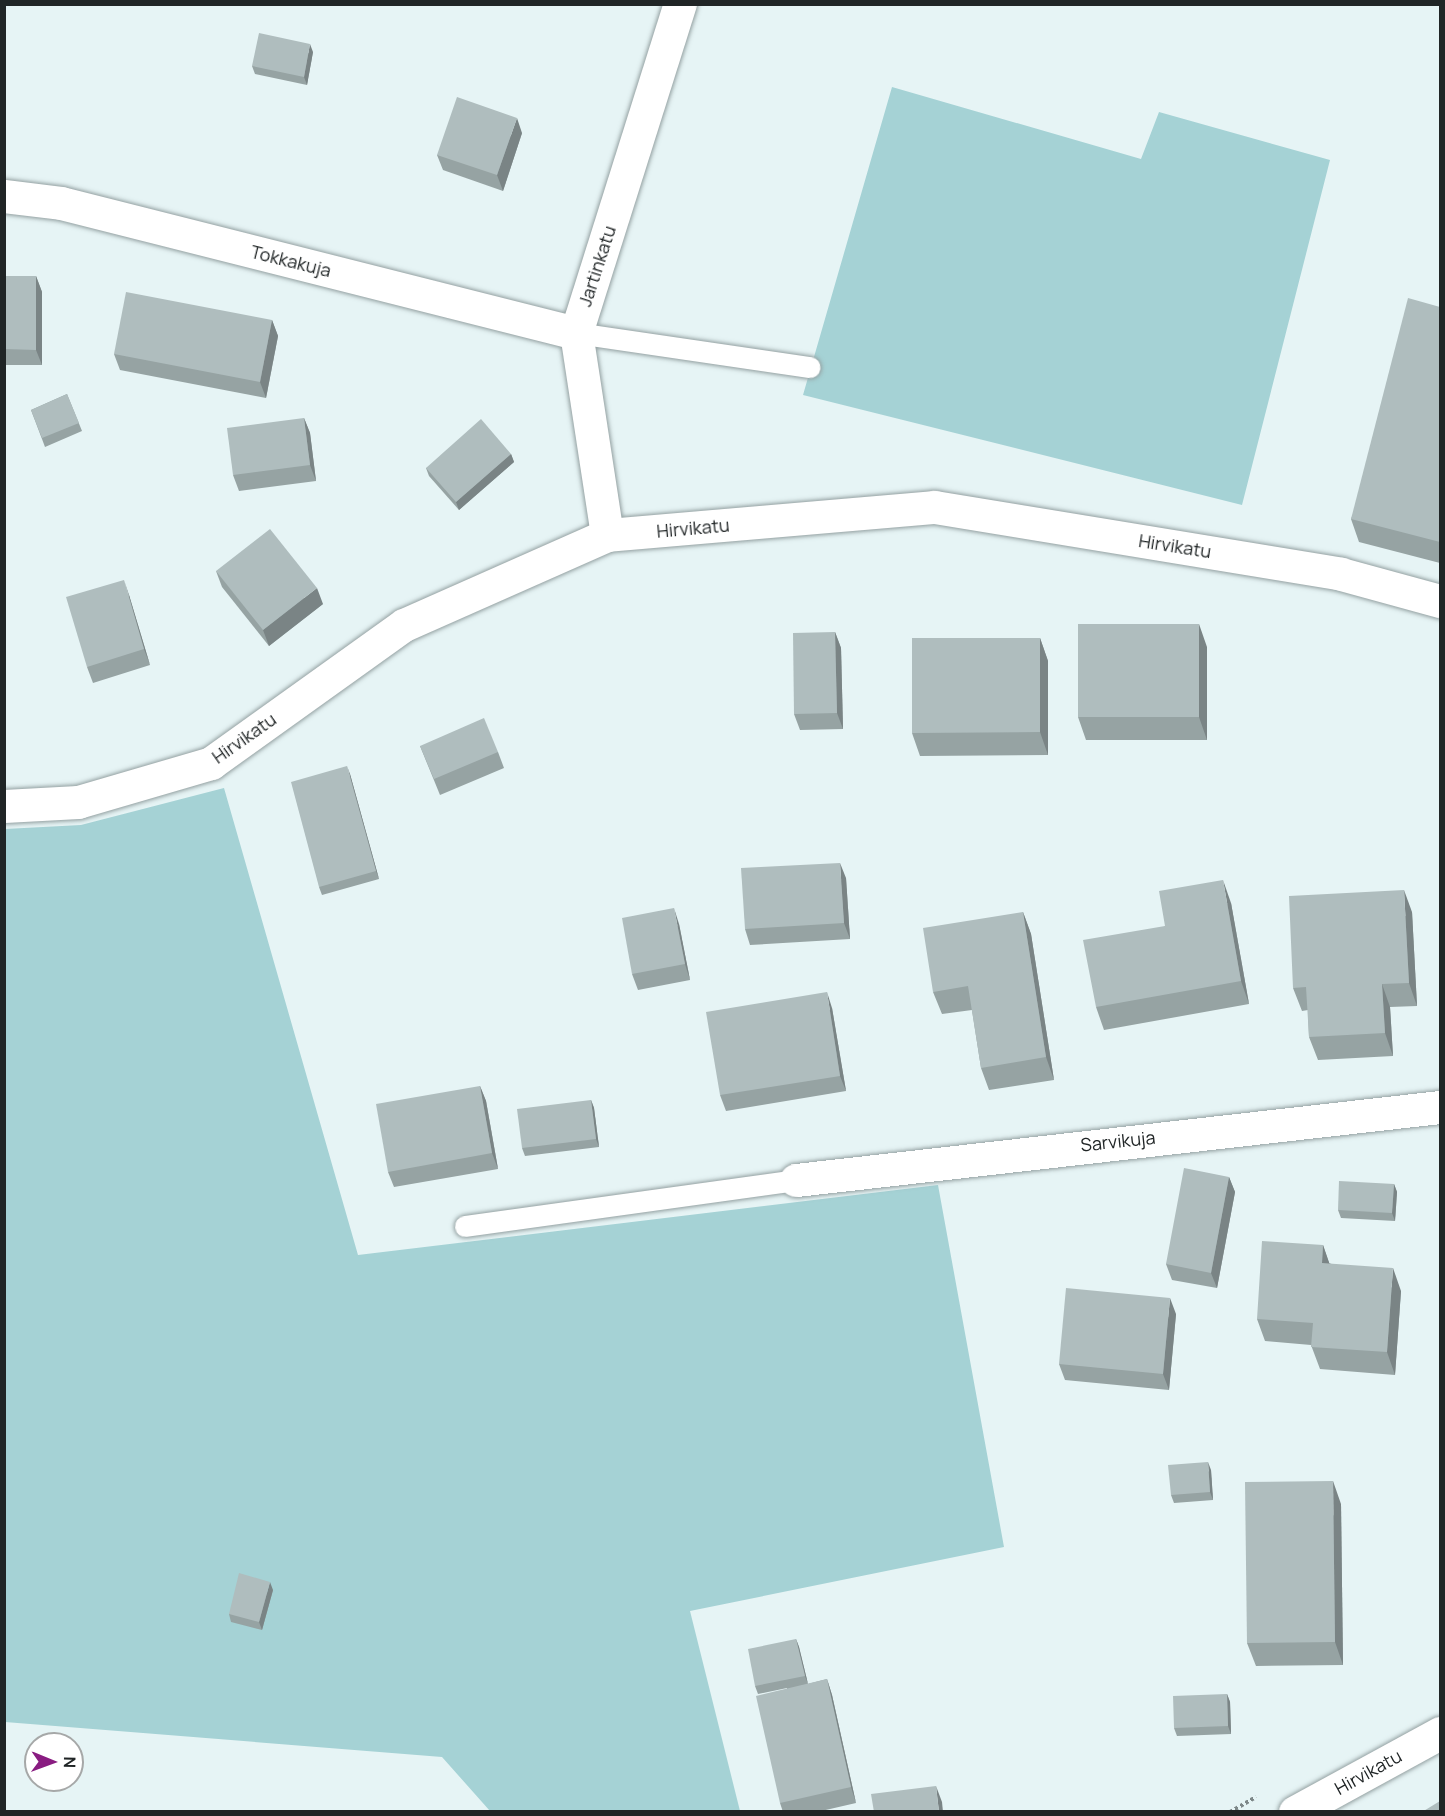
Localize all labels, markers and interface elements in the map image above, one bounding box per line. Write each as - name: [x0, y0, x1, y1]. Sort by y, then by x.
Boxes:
- street label: Jartinkatu: [574, 223, 620, 309]
- street label: Tokkakuja: [249, 241, 333, 281]
- street label: Hirvikatu: [656, 514, 730, 542]
- street label: Hirvikatu: [1137, 530, 1213, 562]
- street label: Hirvikatu: [208, 708, 280, 768]
- street label: Sarvikuja: [1080, 1126, 1156, 1156]
- north arrow: [24, 1732, 84, 1792]
- street label: Hirvikatu: [1331, 1745, 1405, 1799]
- text: N: [59, 1756, 81, 1768]

